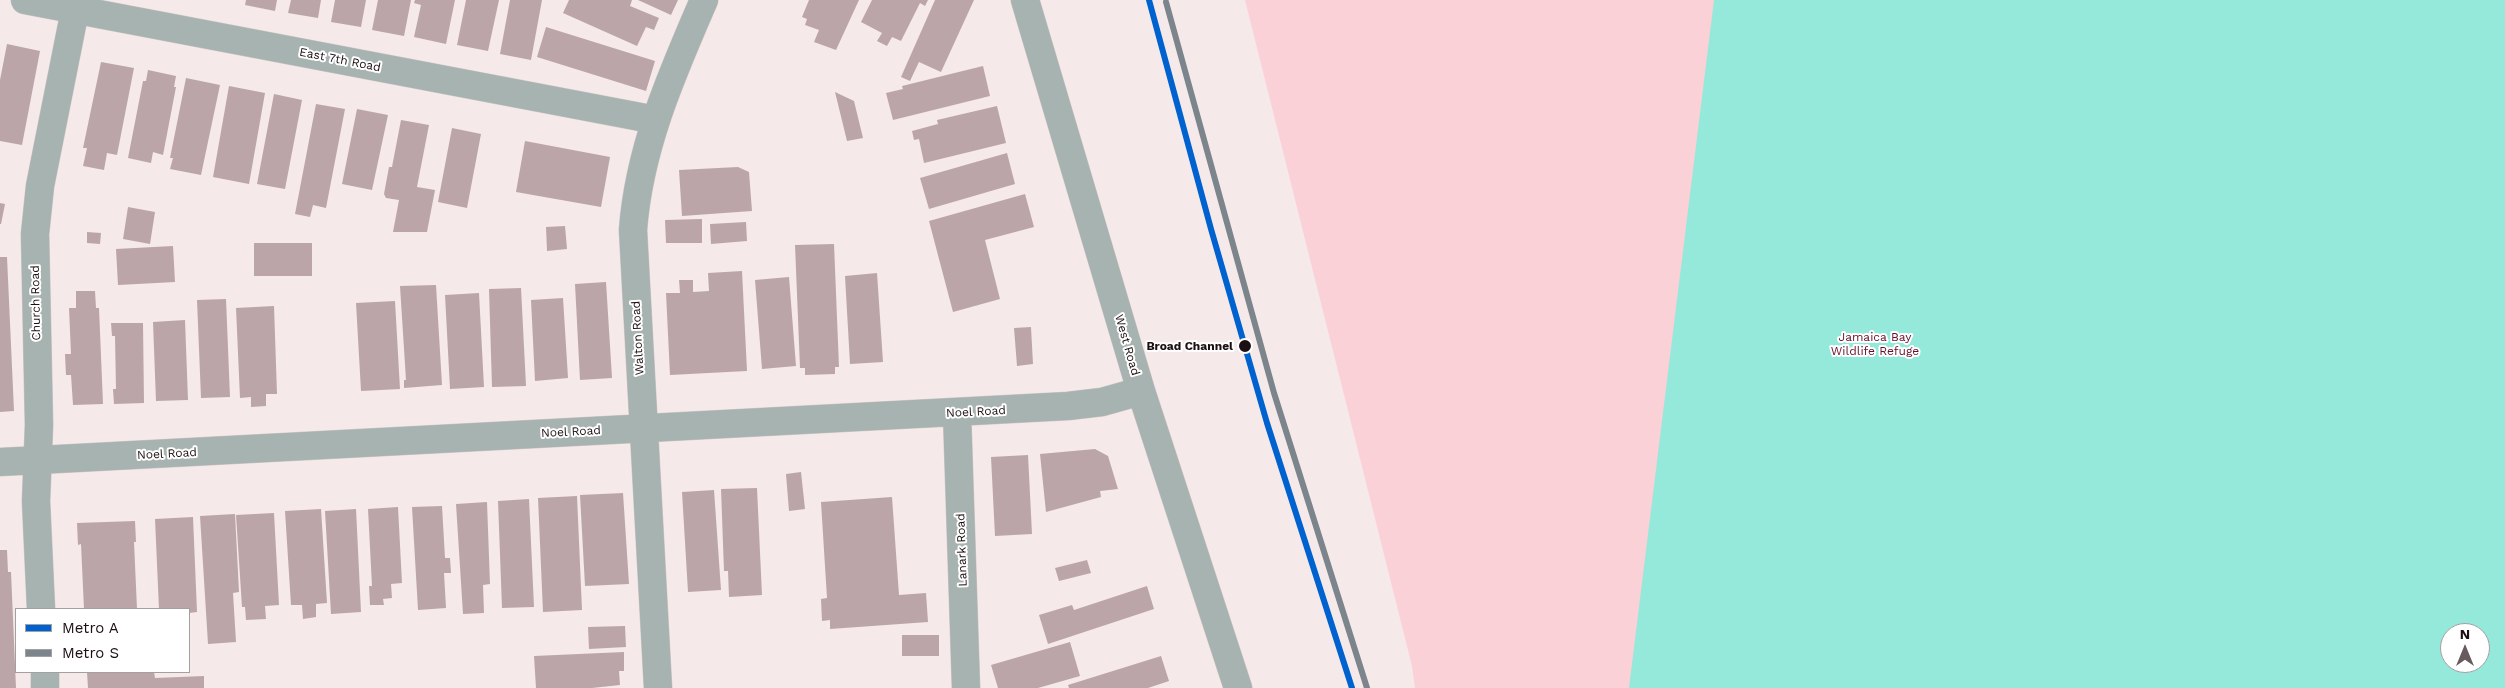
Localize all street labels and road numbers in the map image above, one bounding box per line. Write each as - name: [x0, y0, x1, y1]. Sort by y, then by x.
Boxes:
- street label: East 7th Road: [298, 45, 382, 75]
- street label: Church Road: [28, 265, 44, 341]
- street label: Walton Road: [629, 301, 647, 375]
- street label: West Road: [1111, 313, 1143, 377]
- street label: Noel Road: [946, 403, 1006, 421]
- street label: Noel Road: [541, 423, 601, 441]
- street label: Noel Road: [137, 445, 197, 463]
- street label: Lanark Road: [954, 513, 970, 587]

